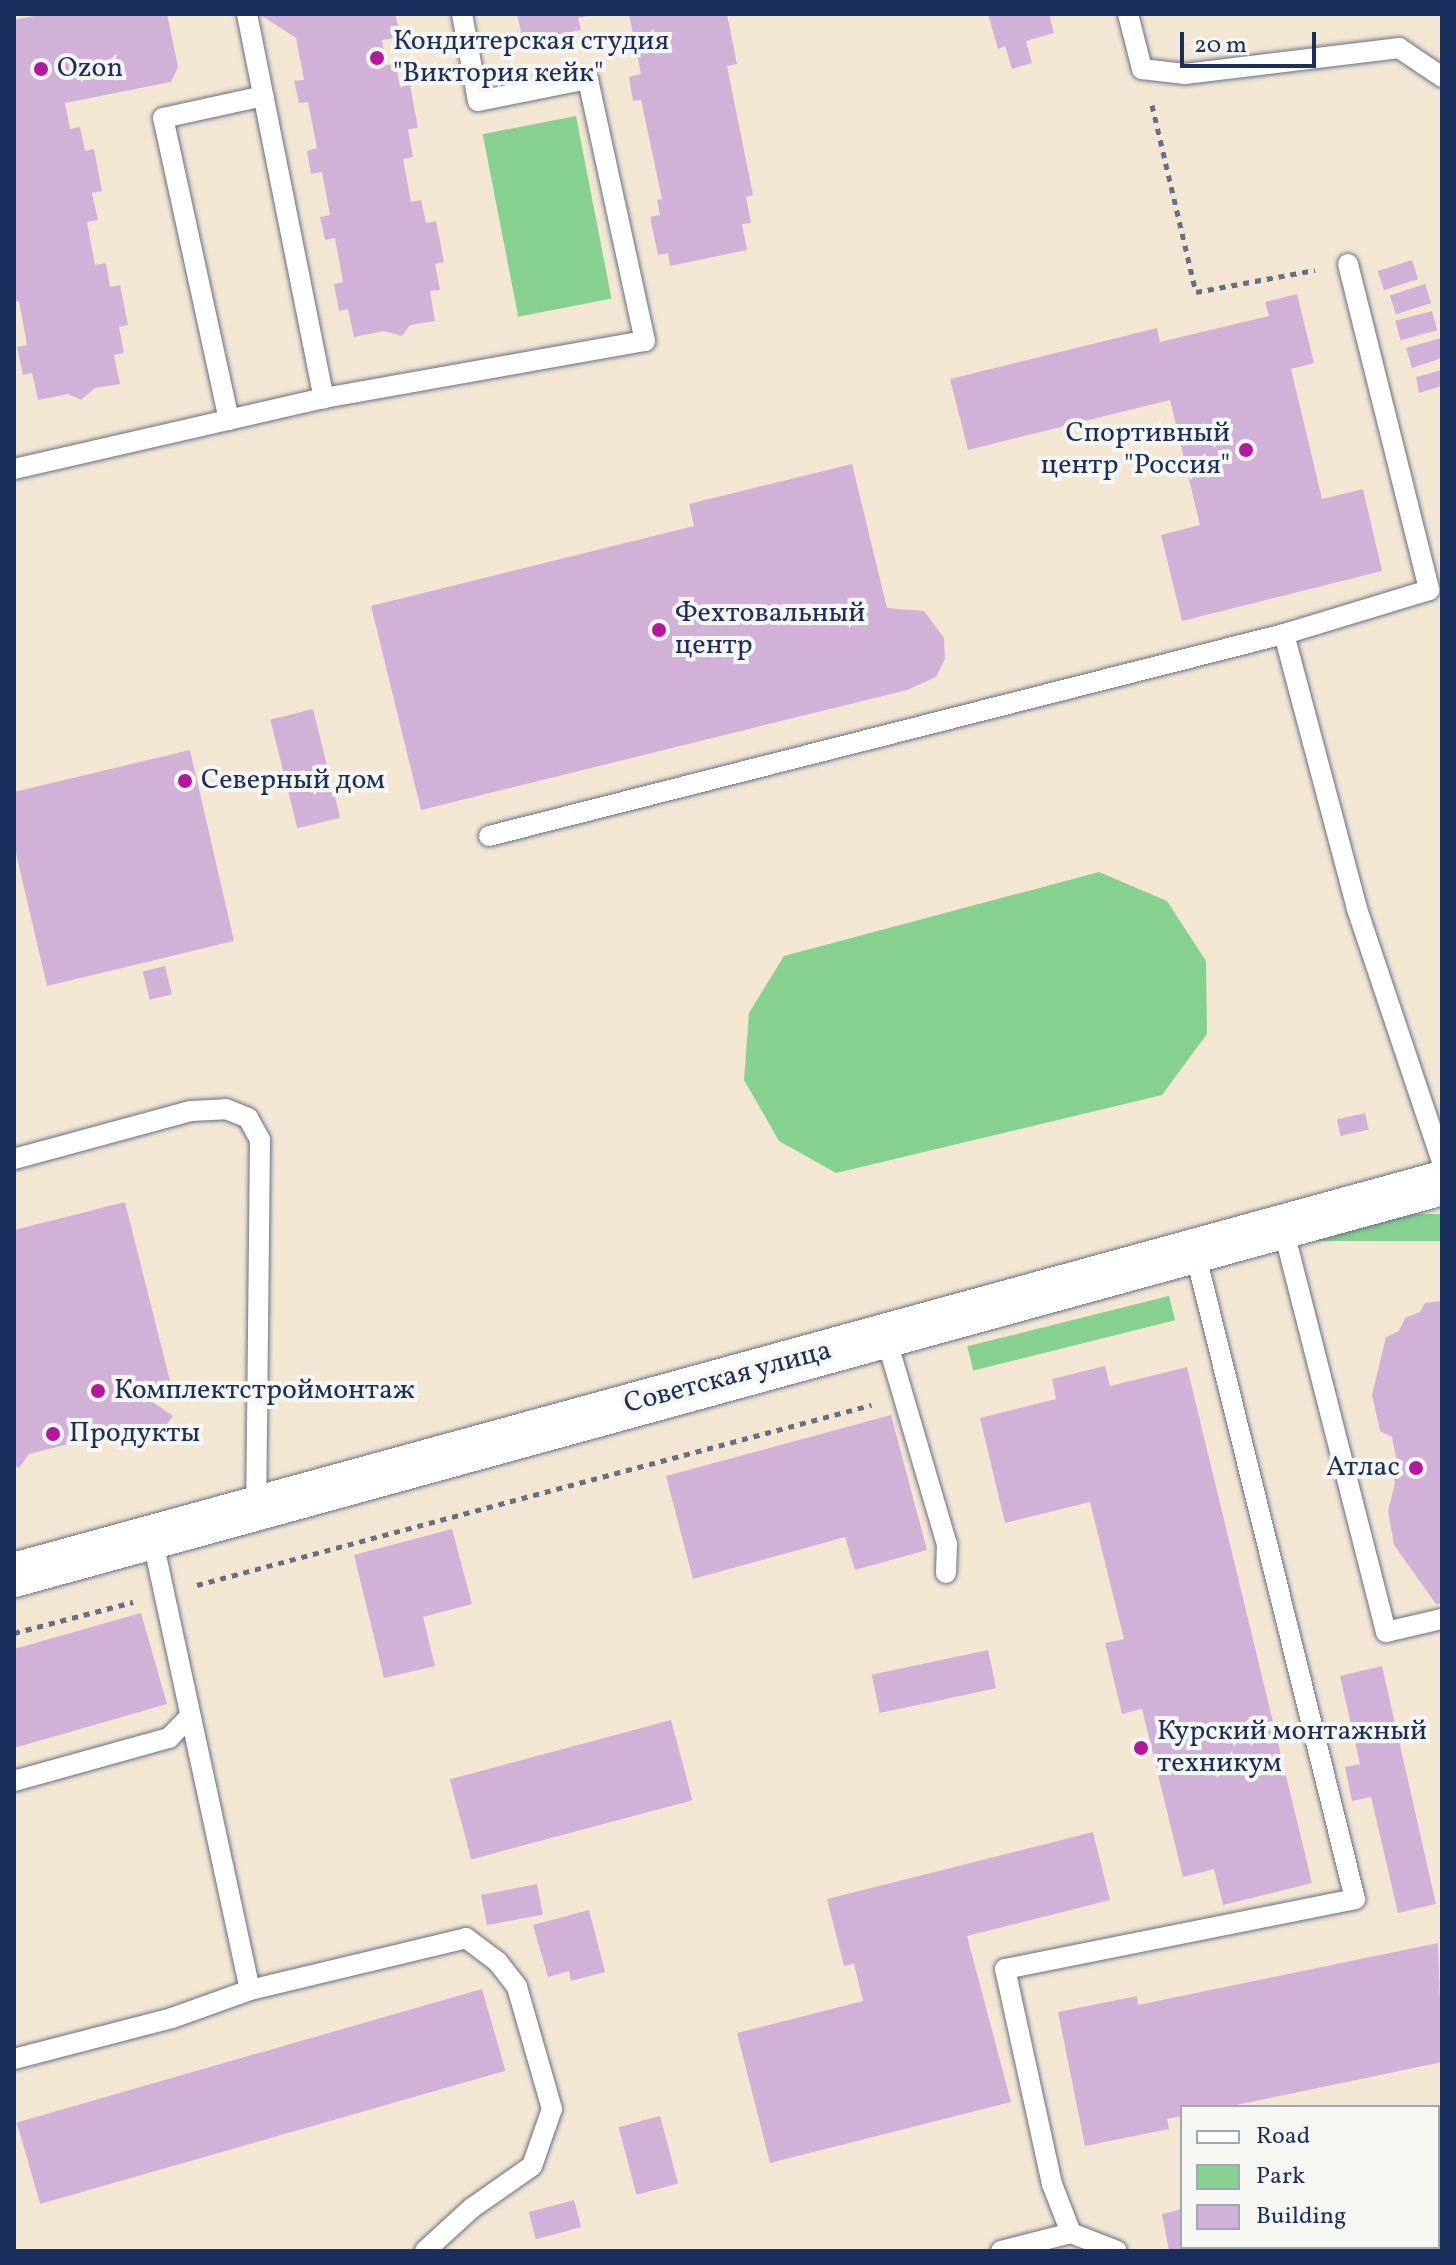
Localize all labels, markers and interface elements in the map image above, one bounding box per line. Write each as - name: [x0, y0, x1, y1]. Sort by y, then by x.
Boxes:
- scale bar: [1184, 16, 1320, 66]
- place label: Кондитерская студия "Виктория кейк": [393, 25, 669, 91]
- text: 20 m: [1194, 29, 1247, 63]
- marker: Кондитерская студия "Виктория кейк": [368, 49, 386, 67]
- place label: Ozon: [57, 52, 123, 86]
- marker: Ozon: [32, 60, 50, 78]
- place label: Спортивный центр "Россия": [1041, 417, 1230, 483]
- marker: Спортивный центр "Россия": [1237, 441, 1255, 459]
- place label: Фехтовальный центр: [675, 597, 865, 663]
- marker: Фехтовальный центр: [650, 621, 668, 639]
- place label: Северный дом: [201, 764, 385, 798]
- marker: Северный дом: [176, 772, 194, 790]
- street label: Советская улица: [620, 1334, 836, 1422]
- place label: Комплектстроймонтаж: [114, 1374, 415, 1408]
- marker: Комплектстроймонтаж: [89, 1382, 107, 1400]
- place label: Продукты: [69, 1417, 200, 1451]
- marker: Продукты: [44, 1425, 62, 1443]
- place label: Атлас: [1326, 1451, 1400, 1485]
- marker: Атлас: [1407, 1459, 1425, 1477]
- place label: Курский монтажный техникум: [1157, 1715, 1427, 1781]
- marker: Курский монтажный техникум: [1132, 1739, 1150, 1757]
- legend: [1180, 2105, 1440, 2249]
- text: Road: [1256, 2120, 1310, 2154]
- text: Park: [1256, 2160, 1305, 2194]
- text: Building: [1256, 2200, 1346, 2234]

